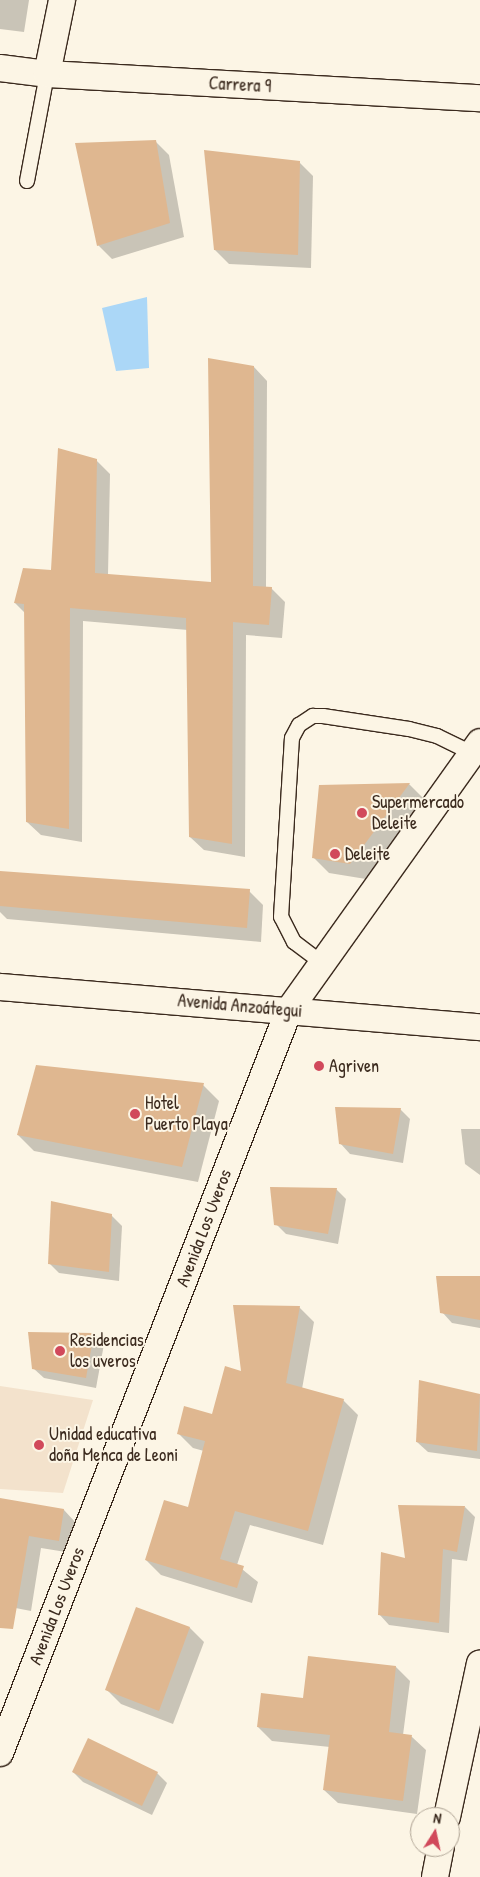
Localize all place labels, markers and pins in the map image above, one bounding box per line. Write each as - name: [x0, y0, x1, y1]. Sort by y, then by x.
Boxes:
- place label: Supermercado Deleite: [372, 792, 464, 834]
- marker: Supermercado Deleite: [356, 807, 368, 819]
- place label: Deleite: [345, 843, 390, 865]
- marker: Deleite: [329, 848, 341, 860]
- place label: Agriven: [329, 1055, 379, 1077]
- marker: Agriven: [313, 1060, 325, 1072]
- place label: Hotel Puerto Playa: [145, 1093, 228, 1136]
- marker: Hotel Puerto Playa: [129, 1108, 141, 1120]
- place label: Residencias los uveros: [70, 1330, 144, 1372]
- marker: Residencias los uveros: [54, 1345, 66, 1357]
- place label: Unidad educativa doña Menca de Leoni: [49, 1424, 178, 1466]
- marker: Unidad educativa doña Menca de Leoni: [33, 1439, 45, 1451]

